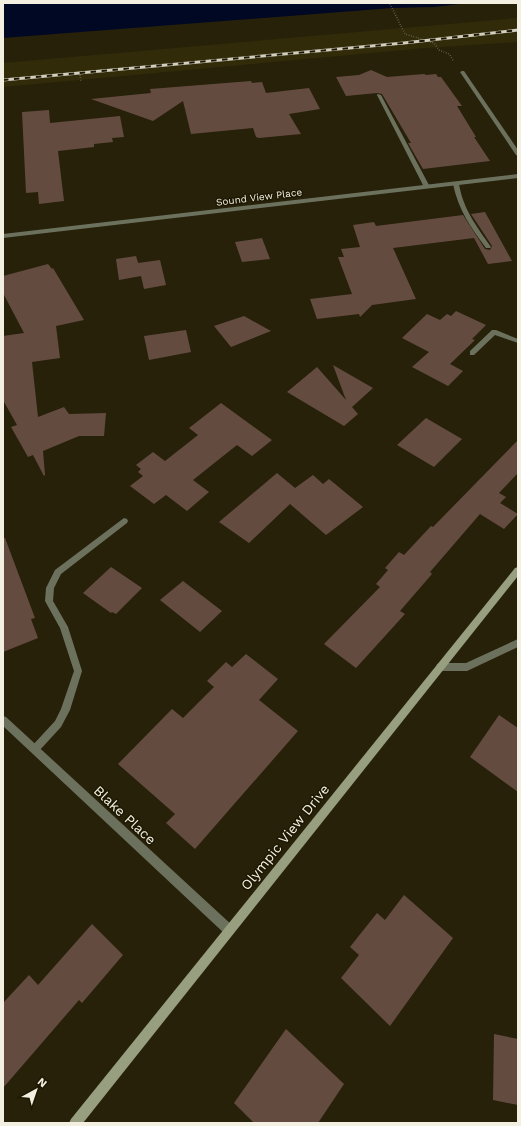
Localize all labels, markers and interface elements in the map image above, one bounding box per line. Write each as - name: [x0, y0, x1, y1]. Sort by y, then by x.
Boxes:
- street label: Sound View Place: [215, 186, 303, 208]
- street label: Olympic View Drive: [237, 781, 333, 893]
- street label: Blake Place: [91, 782, 159, 848]
- north arrow: [16, 1070, 56, 1110]
- text: N: [35, 1075, 49, 1090]

